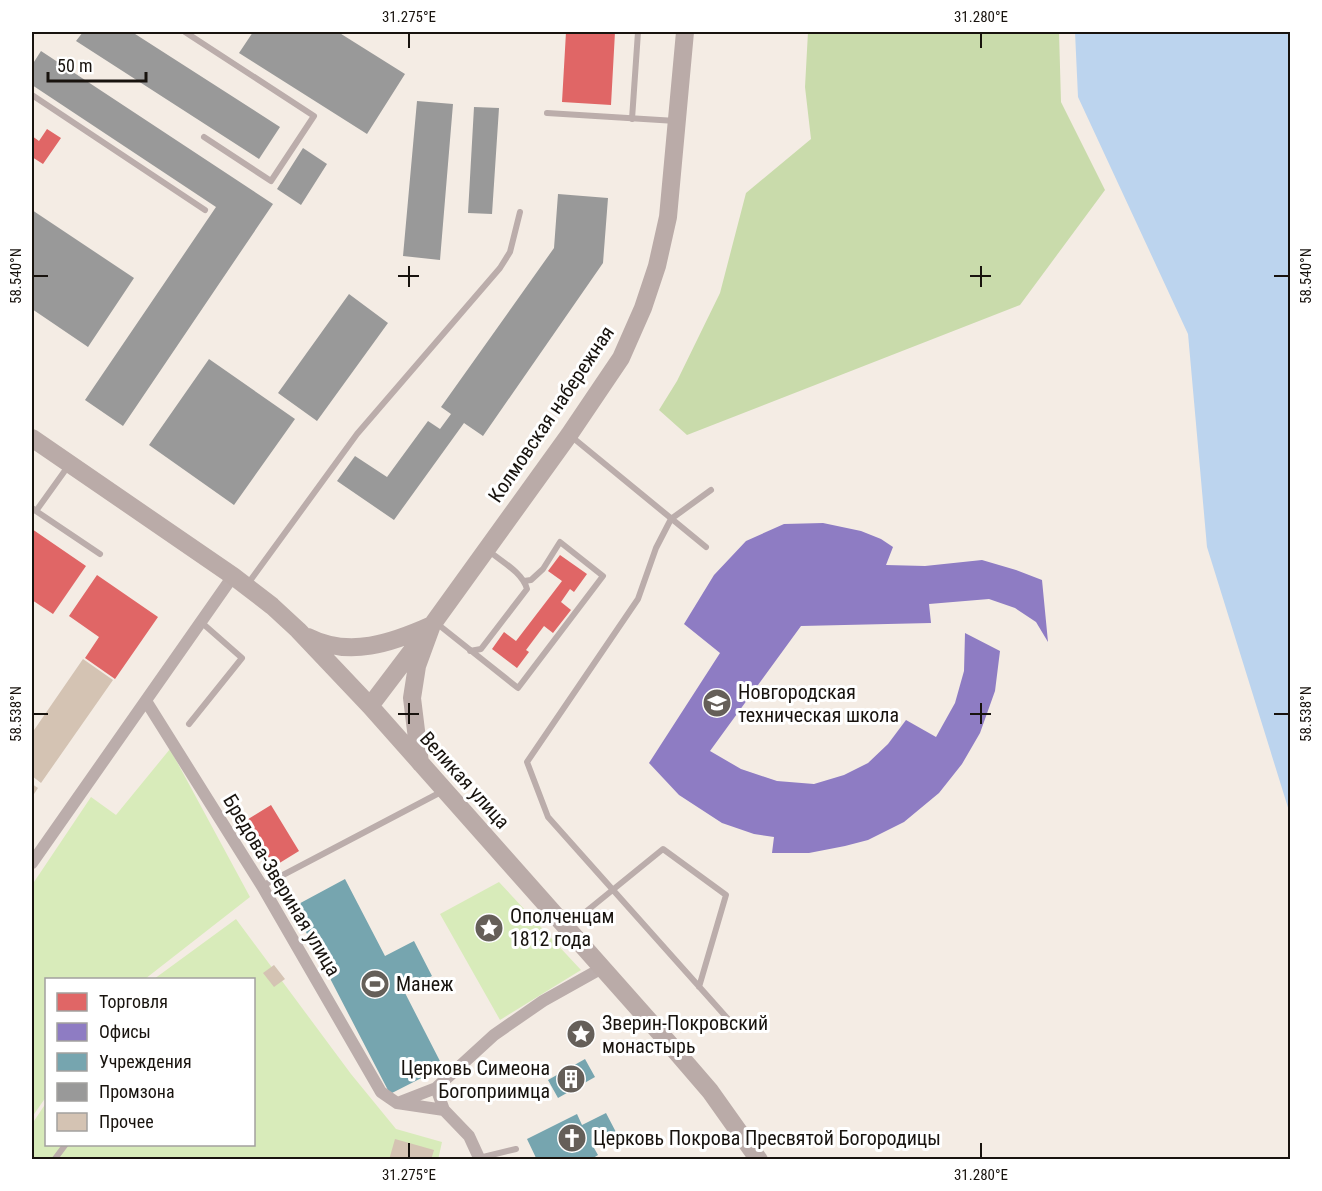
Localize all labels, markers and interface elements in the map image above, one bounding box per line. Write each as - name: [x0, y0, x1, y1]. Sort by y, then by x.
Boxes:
- text: 31.275°E: [382, 8, 436, 26]
- text: 31.280°E: [954, 8, 1008, 26]
- scale bar: [48, 45, 146, 83]
- text: 50 m: [57, 55, 92, 76]
- text: 58.540°N: [7, 248, 25, 304]
- text: 58.540°N: [1297, 248, 1315, 304]
- street label: Колмовская набережная: [483, 321, 619, 507]
- place label: Новгородская техническая школа: [738, 680, 899, 727]
- text: 58.538°N: [7, 686, 25, 742]
- text: 58.538°N: [1297, 686, 1315, 742]
- school or university icon: Новгородская техническая школа: [701, 687, 733, 719]
- street label: Великая улица: [415, 726, 515, 834]
- street label: Бредова-Звериная улица: [218, 790, 346, 980]
- place label: Ополченцам 1812 года: [510, 904, 614, 951]
- place icon: Ополченцам 1812 года: [473, 912, 505, 944]
- sports icon: Манеж: [359, 968, 391, 1000]
- place label: Манеж: [396, 972, 454, 996]
- legend: [45, 978, 255, 1146]
- text: Торговля: [99, 991, 168, 1012]
- place label: Зверин-Покровский монастырь: [602, 1011, 768, 1058]
- place icon: Зверин-Покровский монастырь: [565, 1018, 597, 1050]
- text: Офисы: [99, 1021, 151, 1042]
- text: Учреждения: [99, 1051, 192, 1072]
- place label: Церковь Симеона Богоприимца: [401, 1056, 550, 1103]
- building icon: Церковь Симеона Богоприимца: [555, 1063, 587, 1095]
- text: Промзона: [99, 1081, 175, 1102]
- text: Прочее: [99, 1111, 154, 1132]
- church icon: Церковь Покрова Пресвятой Богородицы: [556, 1122, 588, 1154]
- place label: Церковь Покрова Пресвятой Богородицы: [593, 1126, 941, 1150]
- text: 31.275°E: [382, 1166, 436, 1184]
- text: 31.280°E: [954, 1166, 1008, 1184]

